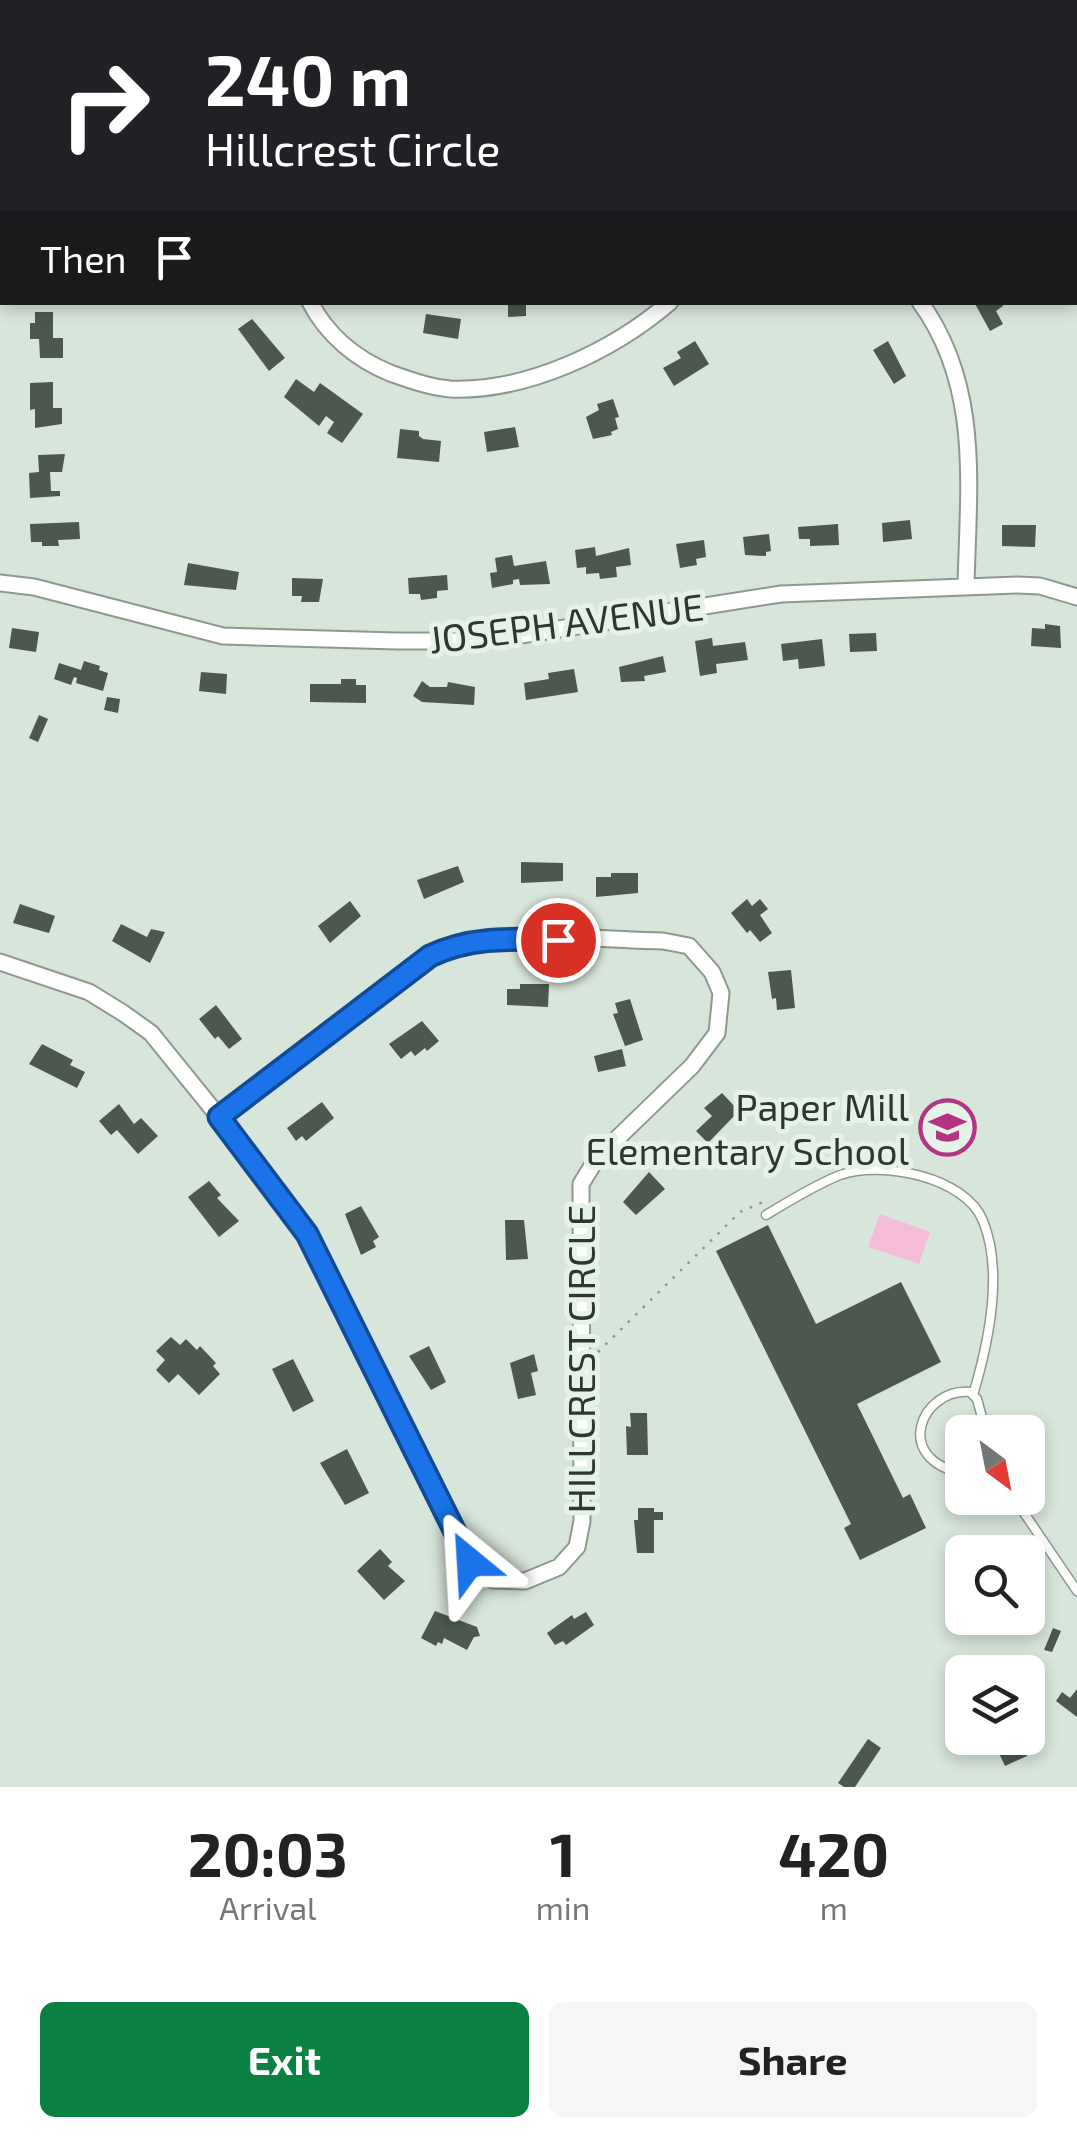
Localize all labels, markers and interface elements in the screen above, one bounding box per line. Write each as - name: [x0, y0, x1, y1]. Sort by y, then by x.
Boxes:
- text: 240 m: [205, 36, 411, 120]
- icon: right: [40, 40, 170, 170]
- text: Hillcrest Circle: [205, 121, 500, 175]
- icon: arrive: [147, 230, 202, 285]
- text: Then: [40, 235, 127, 281]
- street label: JOSEPH AVENUE: [426, 582, 706, 662]
- pin: [516, 898, 601, 983]
- icon: arrive: [531, 913, 586, 968]
- place label: Paper Mill Elementary School: [586, 1083, 909, 1173]
- school or university icon: Paper Mill Elementary School: [918, 1098, 978, 1158]
- street label: HILLCREST CIRCLE: [557, 1205, 603, 1513]
- north arrow: [945, 1415, 1045, 1515]
- map controls: [945, 1415, 1045, 1755]
- position arrow: [418, 1510, 522, 1614]
- button: search: [945, 1535, 1045, 1635]
- button: layers: [945, 1655, 1045, 1755]
- text: 20:03: [188, 1817, 348, 1889]
- text: 1: [550, 1817, 576, 1889]
- text: 420: [778, 1817, 889, 1889]
- text: Arrival: [219, 1888, 317, 1926]
- text: min: [536, 1888, 590, 1926]
- text: m: [820, 1888, 848, 1926]
- button: Exit: [40, 2002, 529, 2117]
- button: Share: [549, 2002, 1037, 2117]

